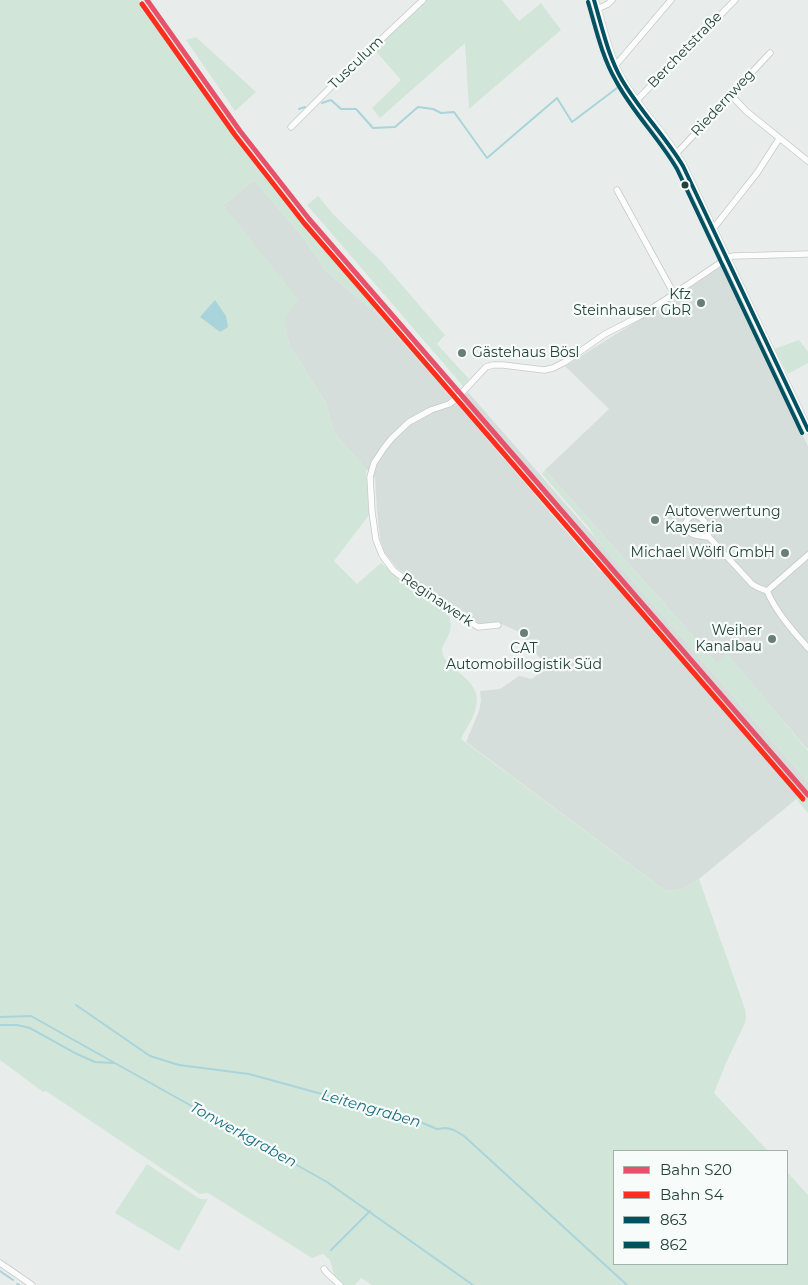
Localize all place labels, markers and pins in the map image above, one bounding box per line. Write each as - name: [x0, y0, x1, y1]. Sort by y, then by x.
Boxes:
- unlabelled marker: [680, 180, 690, 190]
- place label: Kfz Steinhauser GbR: [573, 287, 691, 320]
- marker: Kfz Steinhauser GbR: [695, 297, 707, 309]
- place label: Gästehaus Bösl: [472, 345, 579, 361]
- marker: Gästehaus Bösl: [456, 347, 468, 359]
- place label: Autoverwertung Kayseria: [665, 504, 780, 536]
- marker: Autoverwertung Kayseria: [649, 514, 661, 526]
- place label: Michael Wölfl GmbH: [631, 545, 775, 561]
- marker: Michael Wölfl GmbH: [779, 547, 791, 559]
- place label: Weiher Kanalbau: [695, 623, 762, 656]
- marker: CAT Automobillogistik Süd: [518, 627, 530, 639]
- marker: Weiher Kanalbau: [766, 633, 778, 645]
- place label: CAT Automobillogistik Süd: [446, 641, 602, 674]

